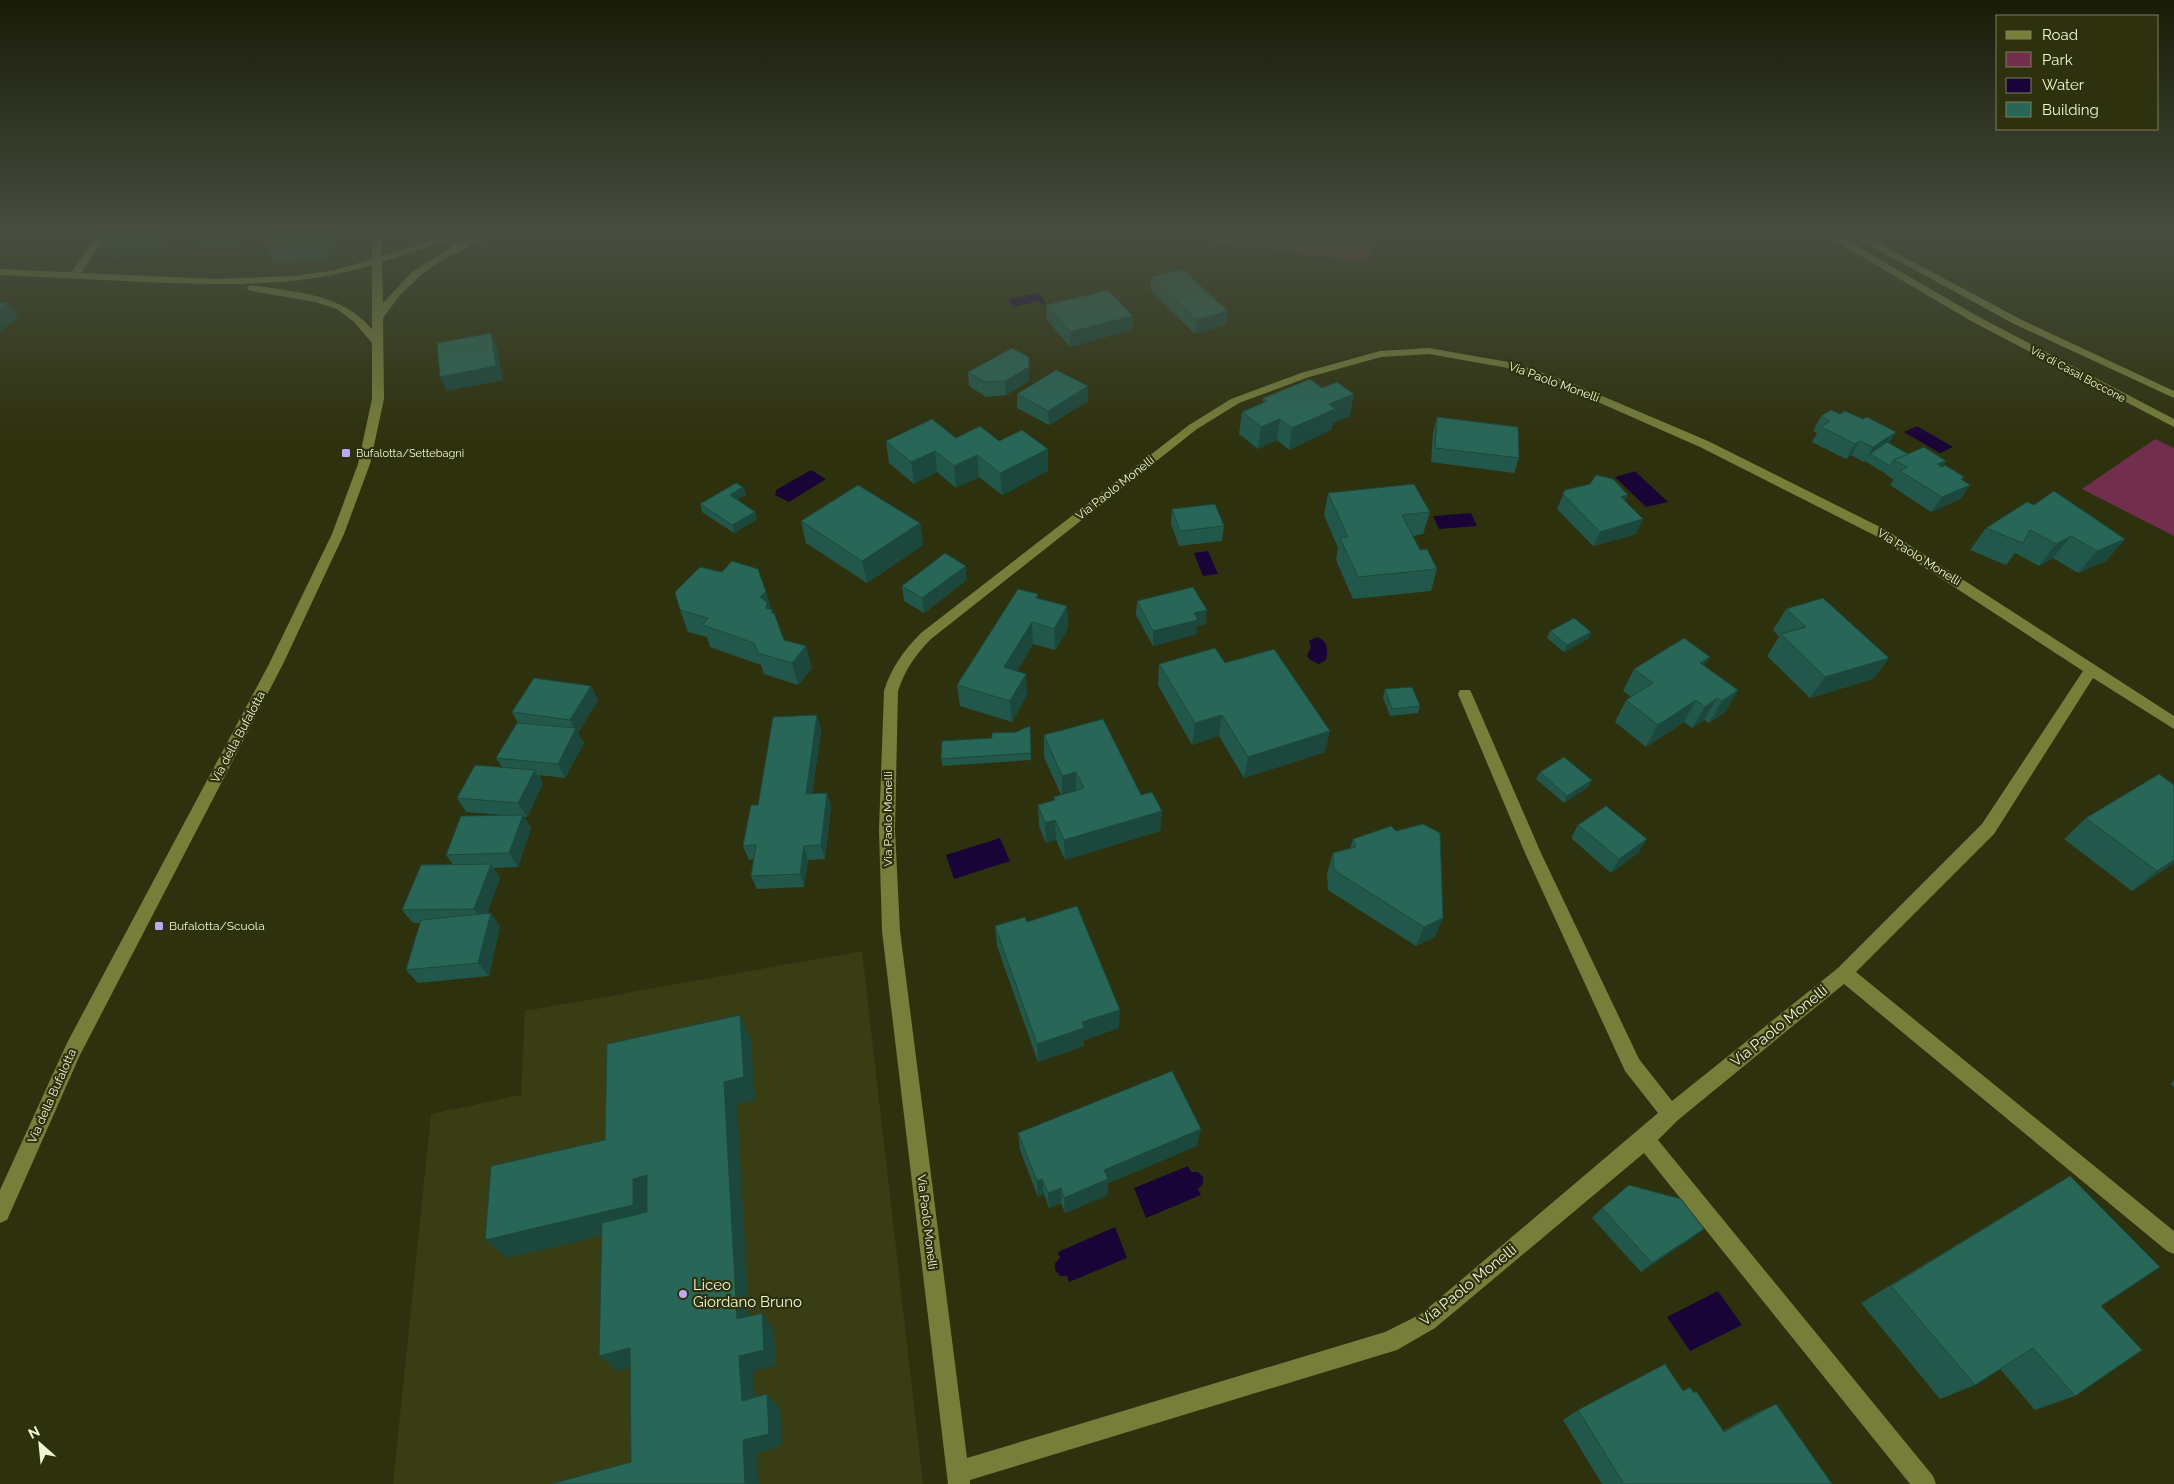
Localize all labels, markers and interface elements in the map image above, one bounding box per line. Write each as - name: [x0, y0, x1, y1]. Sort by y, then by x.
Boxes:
- legend: [1996, 15, 2159, 130]
- text: Road: [2042, 26, 2078, 44]
- text: Park: [2042, 51, 2073, 69]
- text: Water: [2042, 76, 2085, 94]
- text: Building: [2042, 101, 2099, 119]
- street label: Via di Casal Boccone: [2028, 344, 2128, 405]
- street label: Via Paolo Monelli: [1507, 359, 1601, 405]
- marker: Bufalotta/Settebagni: [340, 447, 352, 459]
- place label: Bufalotta/Settebagni: [356, 447, 464, 460]
- street label: Via Paolo Monelli: [1073, 453, 1157, 523]
- street label: Via Paolo Monelli: [1875, 526, 1963, 588]
- street label: Via della Bufalotta: [208, 689, 268, 785]
- street label: Via Paolo Monelli: [881, 771, 895, 867]
- place label: Bufalotta/Scuola: [169, 919, 265, 933]
- marker: Bufalotta/Scuola: [153, 920, 165, 932]
- street label: Via Paolo Monelli: [1727, 981, 1831, 1071]
- street label: Via della Bufalotta: [25, 1047, 79, 1145]
- street label: Via Paolo Monelli: [914, 1174, 940, 1270]
- street label: Via Paolo Monelli: [1416, 1240, 1520, 1330]
- place label: Liceo Giordano Bruno: [693, 1276, 802, 1311]
- marker: Liceo Giordano Bruno: [677, 1288, 689, 1300]
- north arrow: [15, 1419, 65, 1469]
- text: N: [26, 1423, 42, 1442]

